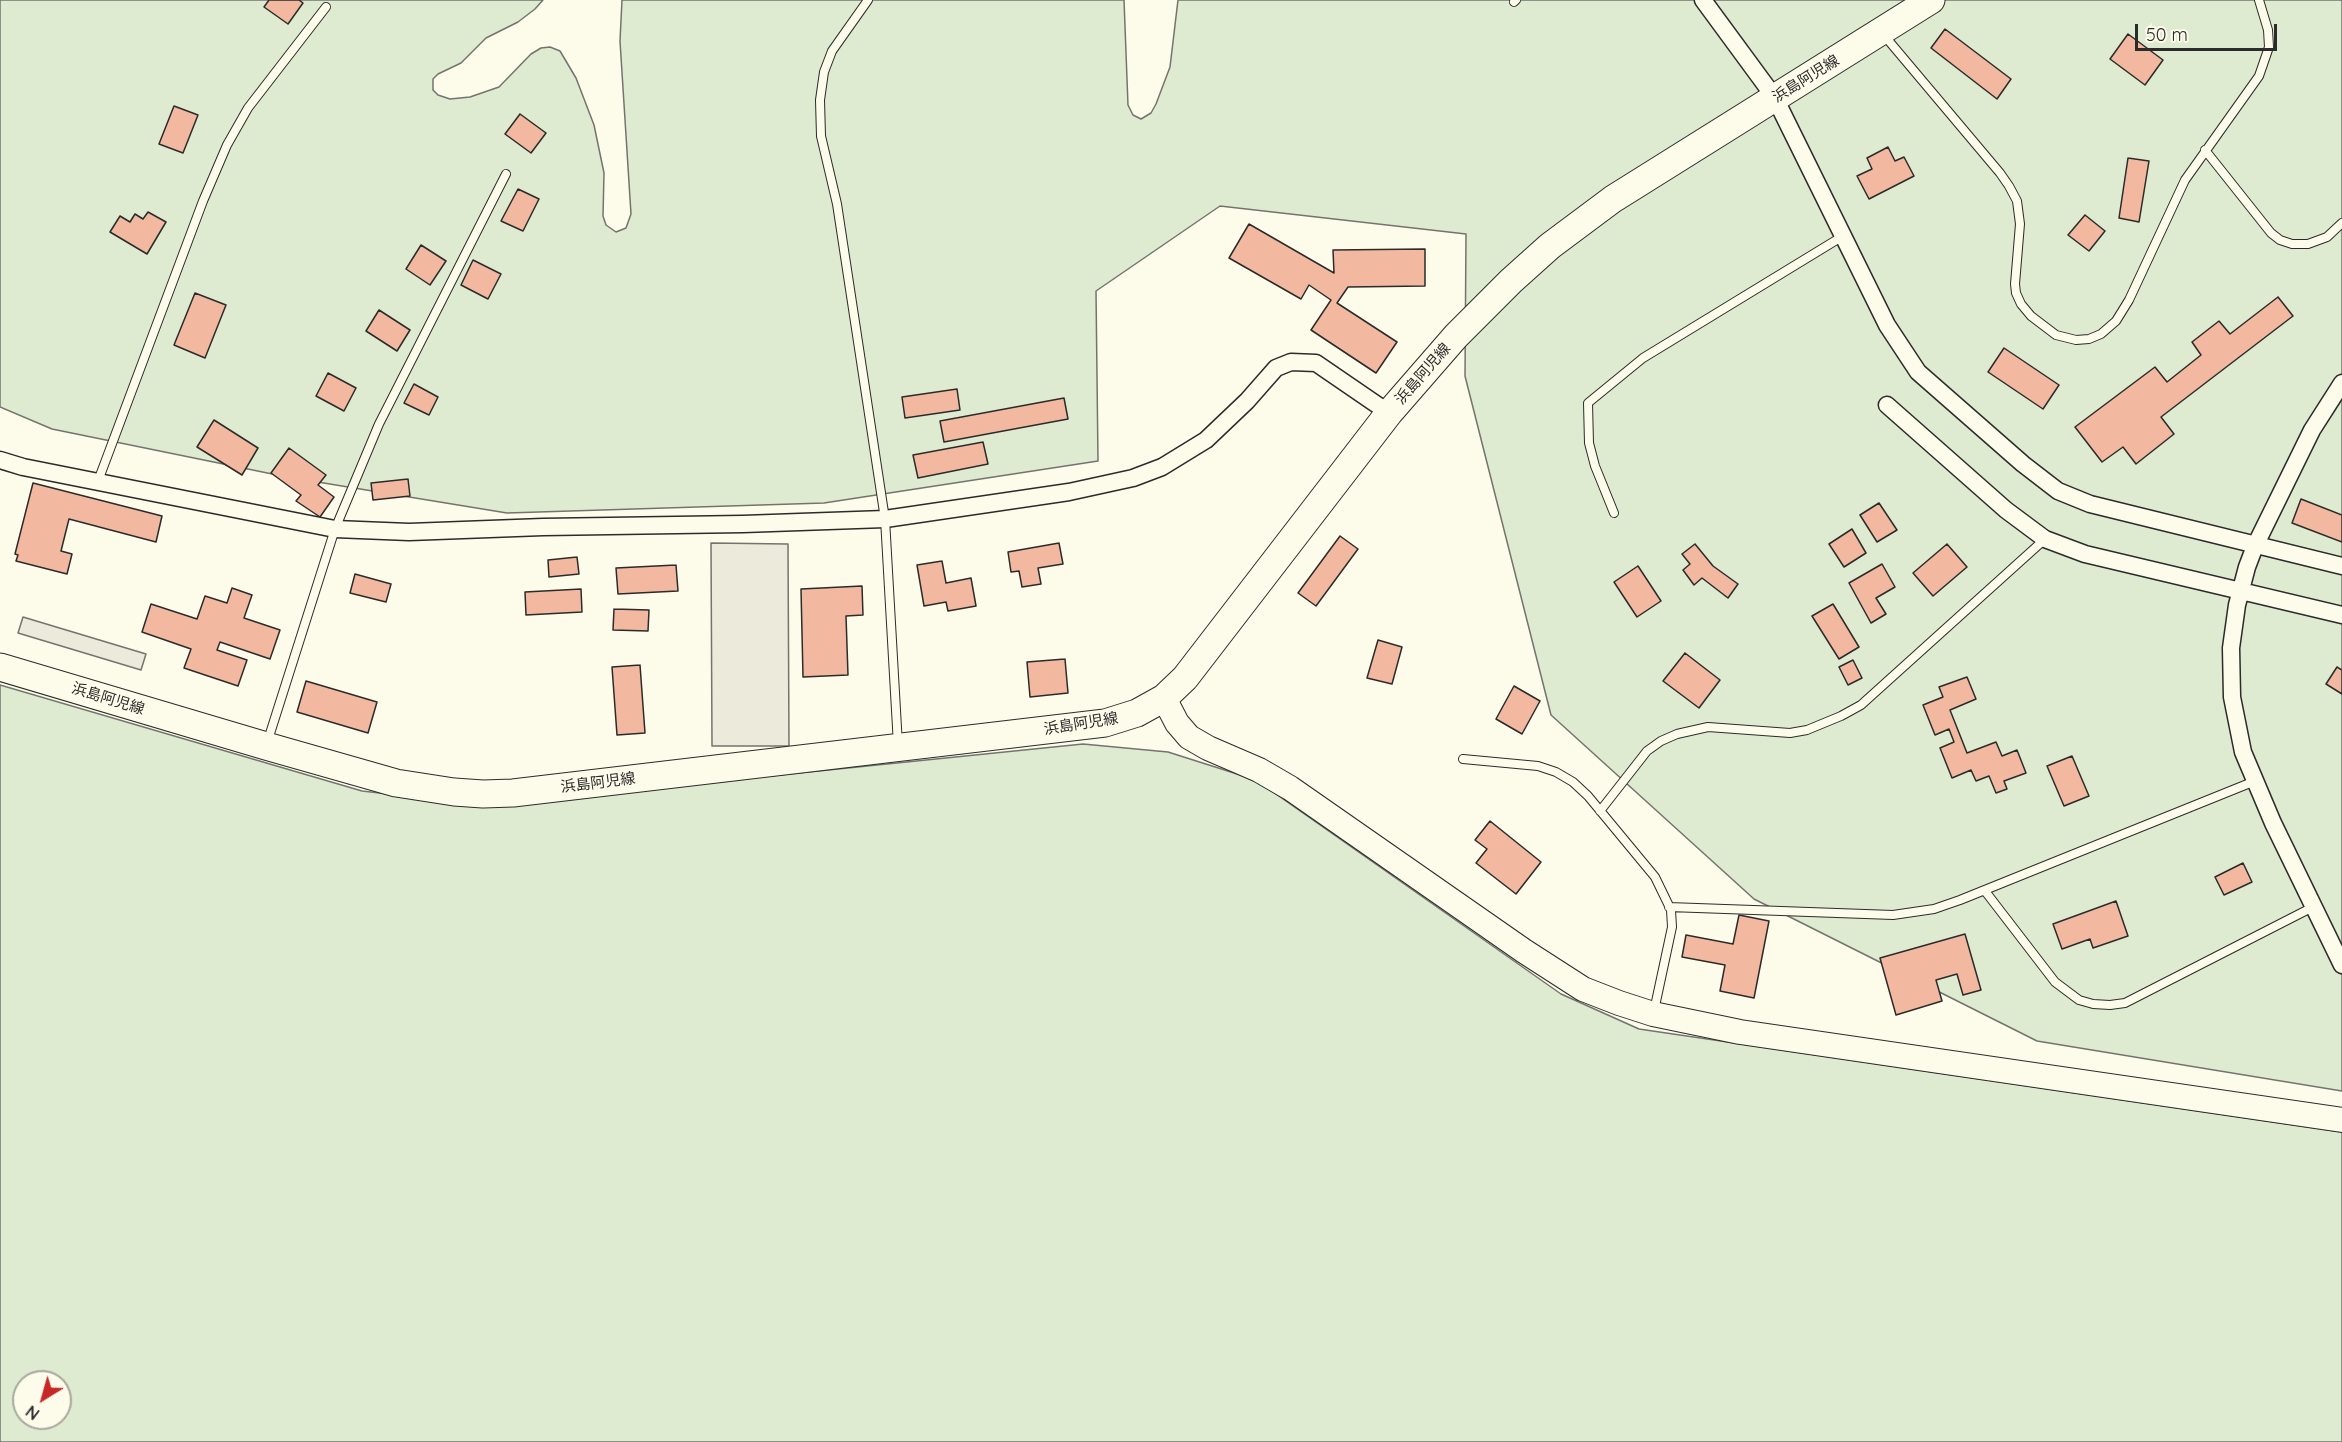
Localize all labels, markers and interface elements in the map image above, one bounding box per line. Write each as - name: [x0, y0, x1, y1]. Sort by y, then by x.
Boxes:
- scale bar: [2138, 12, 2280, 50]
- text: 50 m: [2146, 23, 2188, 46]
- street label: 浜島阿児線: [1769, 51, 1843, 107]
- street label: 浜島阿児線: [1392, 340, 1454, 408]
- street label: 浜島阿児線: [70, 679, 146, 719]
- street label: 浜島阿児線: [1043, 709, 1119, 739]
- street label: 浜島阿児線: [560, 769, 636, 797]
- north arrow: [12, 1370, 72, 1430]
- text: N: [22, 1401, 43, 1424]

